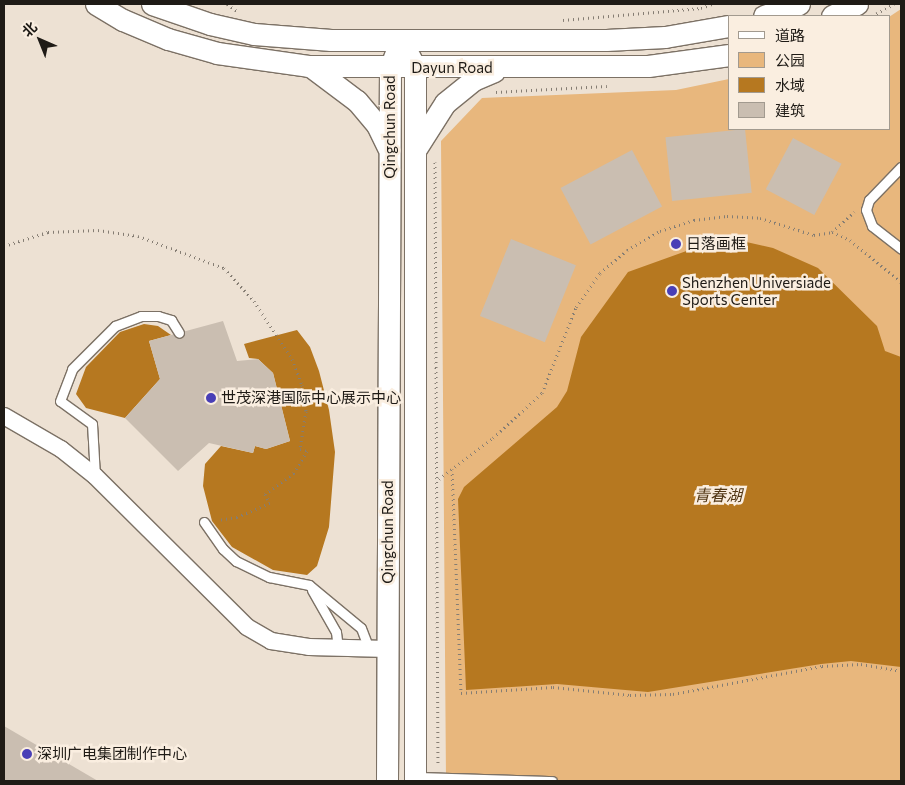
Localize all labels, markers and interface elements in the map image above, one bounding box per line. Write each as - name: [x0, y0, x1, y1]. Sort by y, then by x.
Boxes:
- north arrow: [15, 15, 65, 65]
- legend: [728, 15, 890, 130]
- text: 北: [18, 18, 40, 40]
- text: 道路: [775, 26, 805, 44]
- text: 公园: [775, 51, 805, 69]
- street label: Dayun Road: [411, 59, 493, 77]
- street label: Qingchun Road: [381, 75, 399, 179]
- text: 水域: [775, 76, 805, 94]
- text: 建筑: [775, 101, 805, 119]
- place label: 日落画框: [686, 235, 746, 253]
- marker: 日落画框: [670, 238, 682, 250]
- place label: Shenzhen Universiade Sports Center: [682, 273, 831, 308]
- marker: Shenzhen Universiade Sports Center: [666, 285, 678, 297]
- place label: 世茂深港国际中心展示中心: [221, 389, 401, 407]
- marker: 世茂深港国际中心展示中心: [205, 392, 217, 404]
- street label: Qingchun Road: [379, 480, 397, 584]
- water label: 青春湖: [694, 485, 742, 505]
- place label: 深圳广电集团制作中心: [37, 745, 187, 763]
- marker: 深圳广电集团制作中心: [21, 748, 33, 760]

